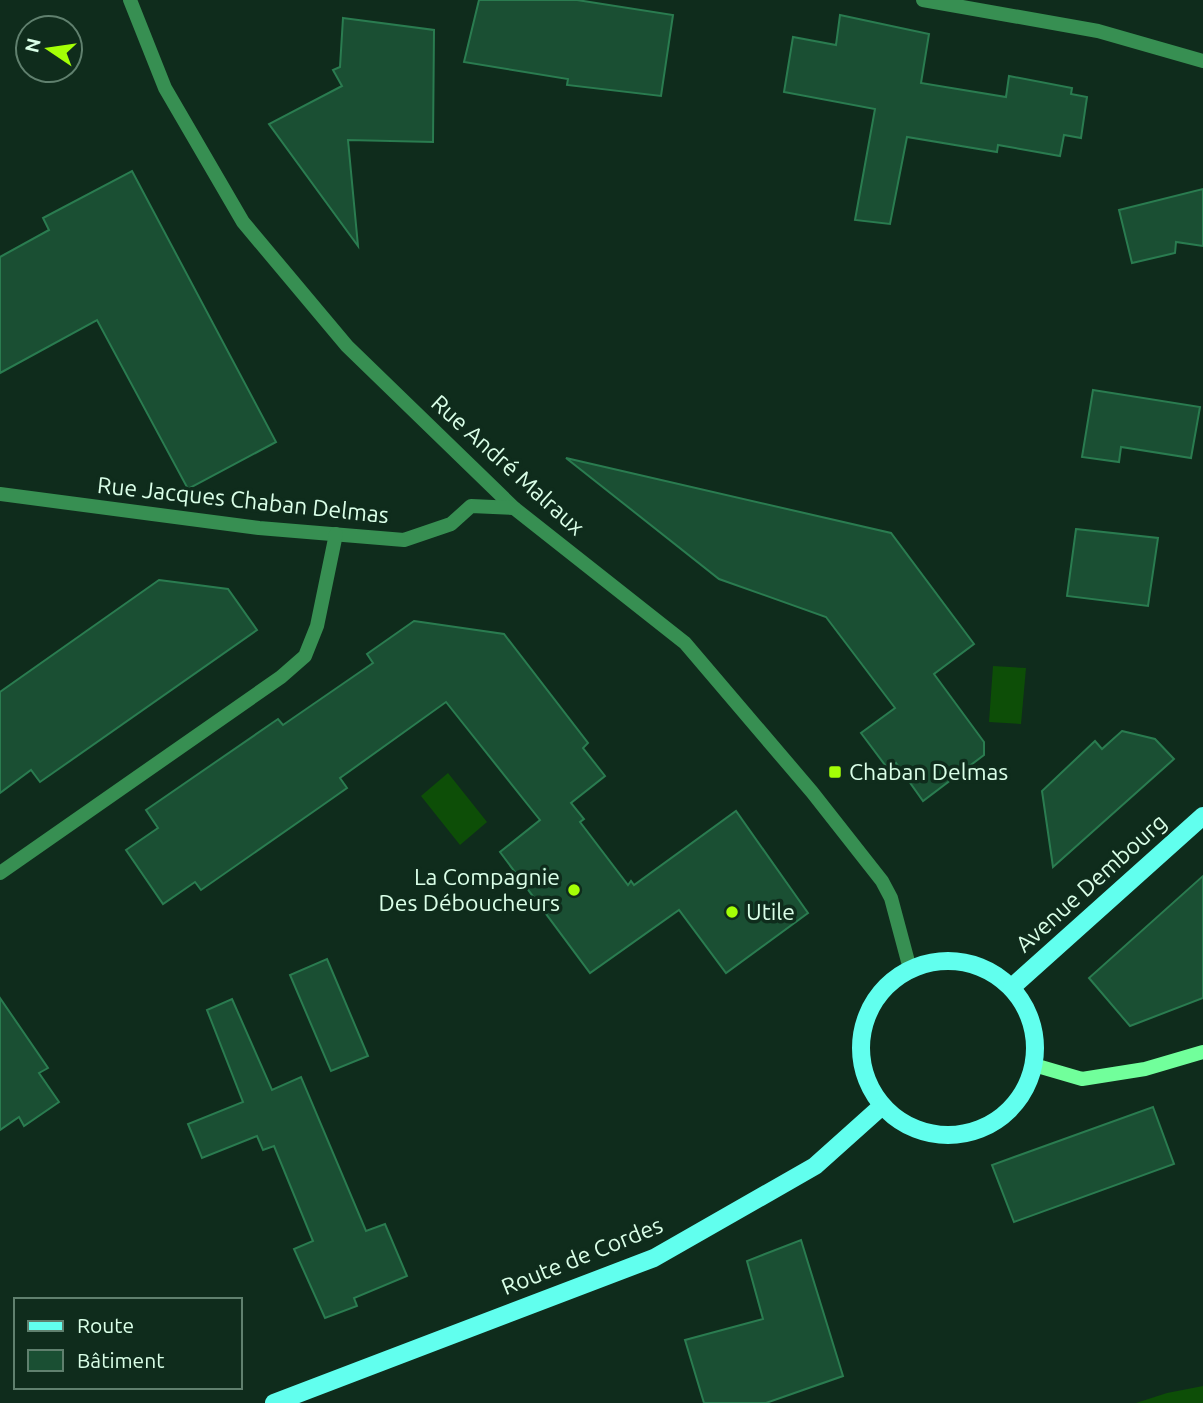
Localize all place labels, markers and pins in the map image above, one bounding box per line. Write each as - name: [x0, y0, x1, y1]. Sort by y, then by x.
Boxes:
- place label: Chaban Delmas: [849, 759, 1008, 784]
- marker: Chaban Delmas: [827, 764, 843, 780]
- place label: La Compagnie Des Déboucheurs: [378, 864, 560, 915]
- marker: La Compagnie Des Déboucheurs: [566, 882, 582, 898]
- place label: Utile: [746, 899, 795, 924]
- marker: Utile: [724, 904, 740, 920]

